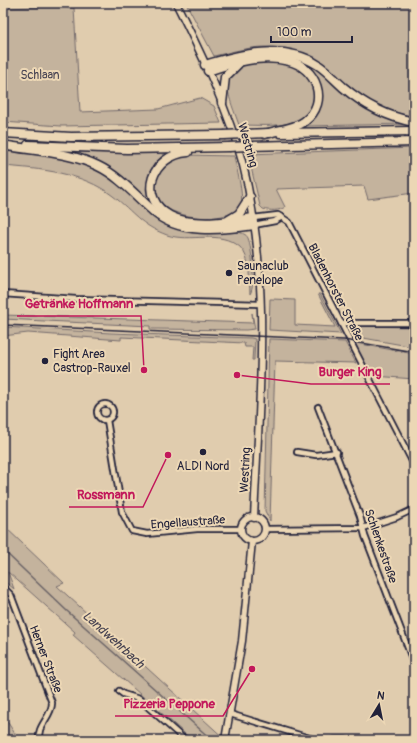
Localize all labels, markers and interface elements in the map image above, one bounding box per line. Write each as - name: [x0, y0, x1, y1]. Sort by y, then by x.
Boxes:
- scale bar: [271, 18, 352, 44]
- text: 100 m: [277, 25, 312, 40]
- park label: Schlaan: [20, 68, 60, 83]
- street label: Westring: [234, 121, 261, 169]
- street label: Bladenhorster Straße: [305, 241, 367, 343]
- place label: Saunaclub Penelope: [237, 259, 289, 288]
- marker: Saunaclub Penelope: [224, 268, 234, 278]
- callout: Getränke Hoffmann: [17, 291, 141, 316]
- text: Getränke Hoffmann: [25, 296, 134, 312]
- place label: Fight Area Castrop-Rauxel: [53, 347, 131, 376]
- marker: Fight Area Castrop-Rauxel: [40, 356, 50, 366]
- callout: Burger King: [311, 359, 390, 384]
- text: Burger King: [319, 364, 382, 380]
- marker: ALDI Nord: [198, 447, 208, 457]
- street label: Westring: [237, 447, 254, 493]
- place label: ALDI Nord: [177, 459, 229, 474]
- callout: Rossmann: [69, 482, 143, 507]
- text: Rossmann: [77, 487, 136, 503]
- street label: Schlenkestraße: [361, 507, 400, 585]
- street label: Engellaustraße: [150, 512, 226, 533]
- water label: Landwehrbach: [79, 608, 148, 672]
- street label: Herner Straße: [26, 623, 65, 695]
- north arrow: [359, 685, 399, 725]
- text: N: [376, 689, 386, 703]
- callout: Pizzeria Peppone: [115, 691, 223, 716]
- text: Pizzeria Peppone: [123, 696, 215, 712]

